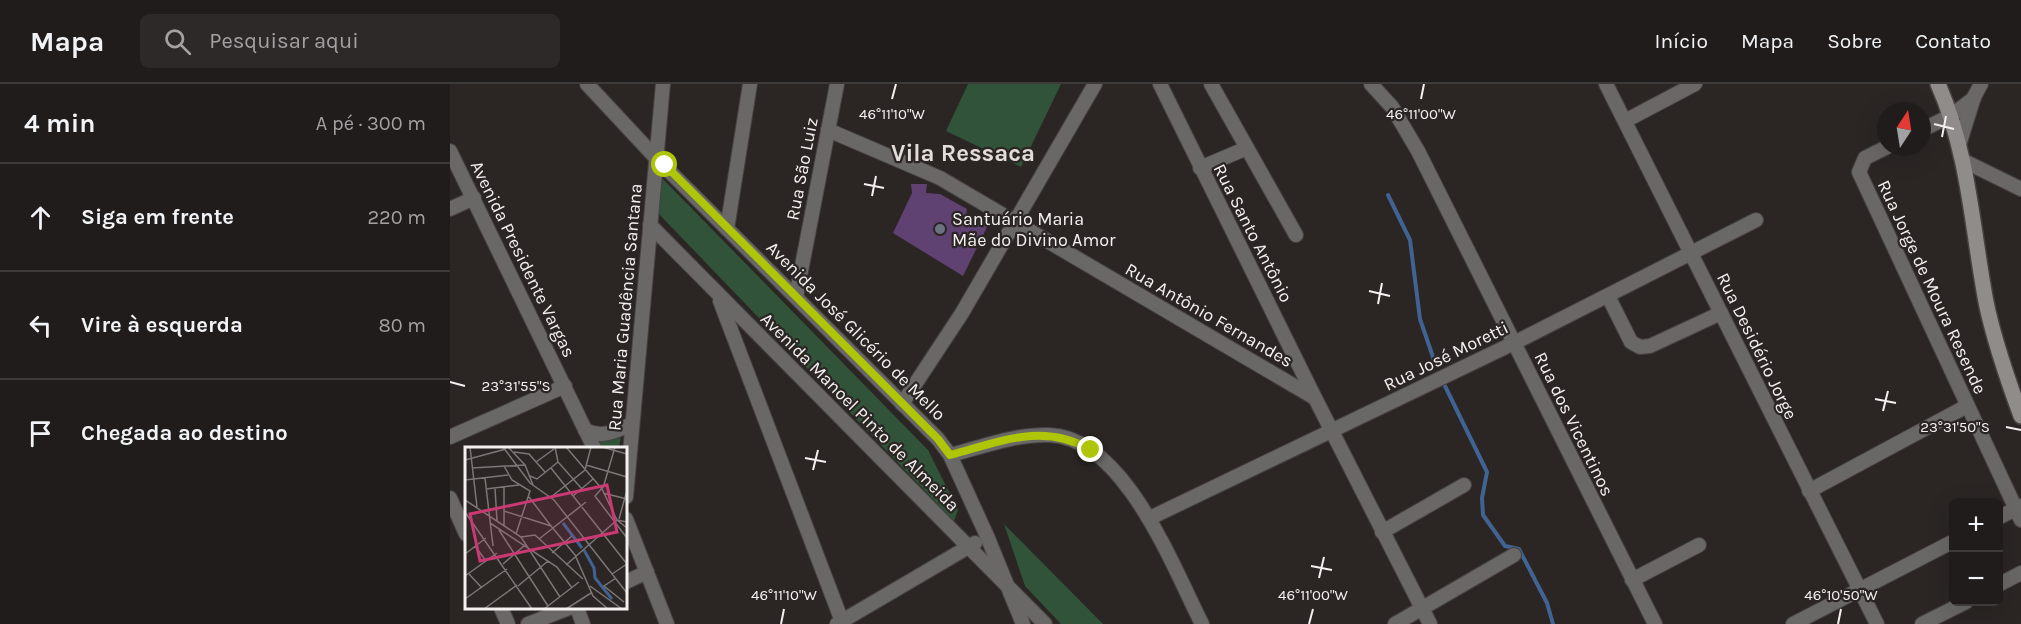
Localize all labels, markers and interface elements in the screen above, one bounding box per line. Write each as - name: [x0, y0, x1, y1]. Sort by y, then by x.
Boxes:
- search box: [140, 14, 560, 68]
- text: Mapa: [30, 25, 104, 58]
- icon: search: [161, 25, 194, 58]
- text: Pesquisar aqui: [209, 28, 359, 54]
- text: Início: [1655, 29, 1708, 53]
- text: Mapa: [1741, 29, 1794, 53]
- text: Sobre: [1827, 29, 1882, 53]
- text: Contato: [1915, 29, 1991, 53]
- north arrow: [1877, 102, 1931, 156]
- text: 46°11'10"W: [859, 105, 926, 123]
- text: 46°11'00"W: [1386, 105, 1456, 123]
- text: 4 min: [24, 108, 95, 139]
- text: A pé · 300 m: [316, 112, 426, 135]
- street label: Rua São Luiz: [781, 116, 823, 222]
- district label: Vila Ressaca: [891, 139, 1035, 167]
- route start: [651, 151, 677, 177]
- street label: Avenida Presidente Vargas: [466, 157, 580, 361]
- street label: Rua Santo Antônio: [1209, 160, 1297, 306]
- street label: Rua Jorge de Moura Resende: [1873, 176, 1991, 398]
- street label: Rua Maria Guadência Santana: [603, 182, 647, 432]
- icon: ahead: [24, 201, 57, 234]
- text: Siga em frente: [81, 204, 234, 230]
- text: 220 m: [367, 206, 426, 229]
- place label: Santuário Maria Mãe do Divino Amor: [952, 208, 1116, 251]
- marker: Santuário Maria Mãe do Divino Amor: [933, 222, 947, 236]
- street label: Avenida José Glicério de Mello: [762, 237, 950, 425]
- street label: Rua Antônio Fernandes: [1121, 258, 1297, 372]
- street label: Rua Desidério Jorge: [1712, 269, 1802, 423]
- street label: Avenida Manoel Pinto de Almeida: [756, 308, 964, 516]
- icon: left: [24, 309, 57, 342]
- text: Vire à esquerda: [81, 312, 243, 338]
- text: 80 m: [378, 314, 426, 337]
- street label: Rua José Moretti: [1380, 316, 1512, 396]
- street label: Rua dos Vicentinos: [1530, 348, 1618, 500]
- text: 23°31'55"S: [481, 377, 551, 395]
- icon: arrive: [24, 417, 57, 450]
- text: 23°31'50"S: [1920, 418, 1990, 436]
- text: Chegada ao destino: [81, 420, 288, 446]
- route end: [1077, 436, 1103, 462]
- inset map: [465, 447, 627, 609]
- map controls: [1949, 498, 2003, 606]
- button: +: [1949, 498, 2003, 552]
- button: −: [1949, 552, 2003, 606]
- text: 46°11'10"W: [751, 586, 818, 604]
- text: 46°11'00"W: [1278, 586, 1348, 604]
- text: 46°10'50"W: [1804, 586, 1878, 604]

